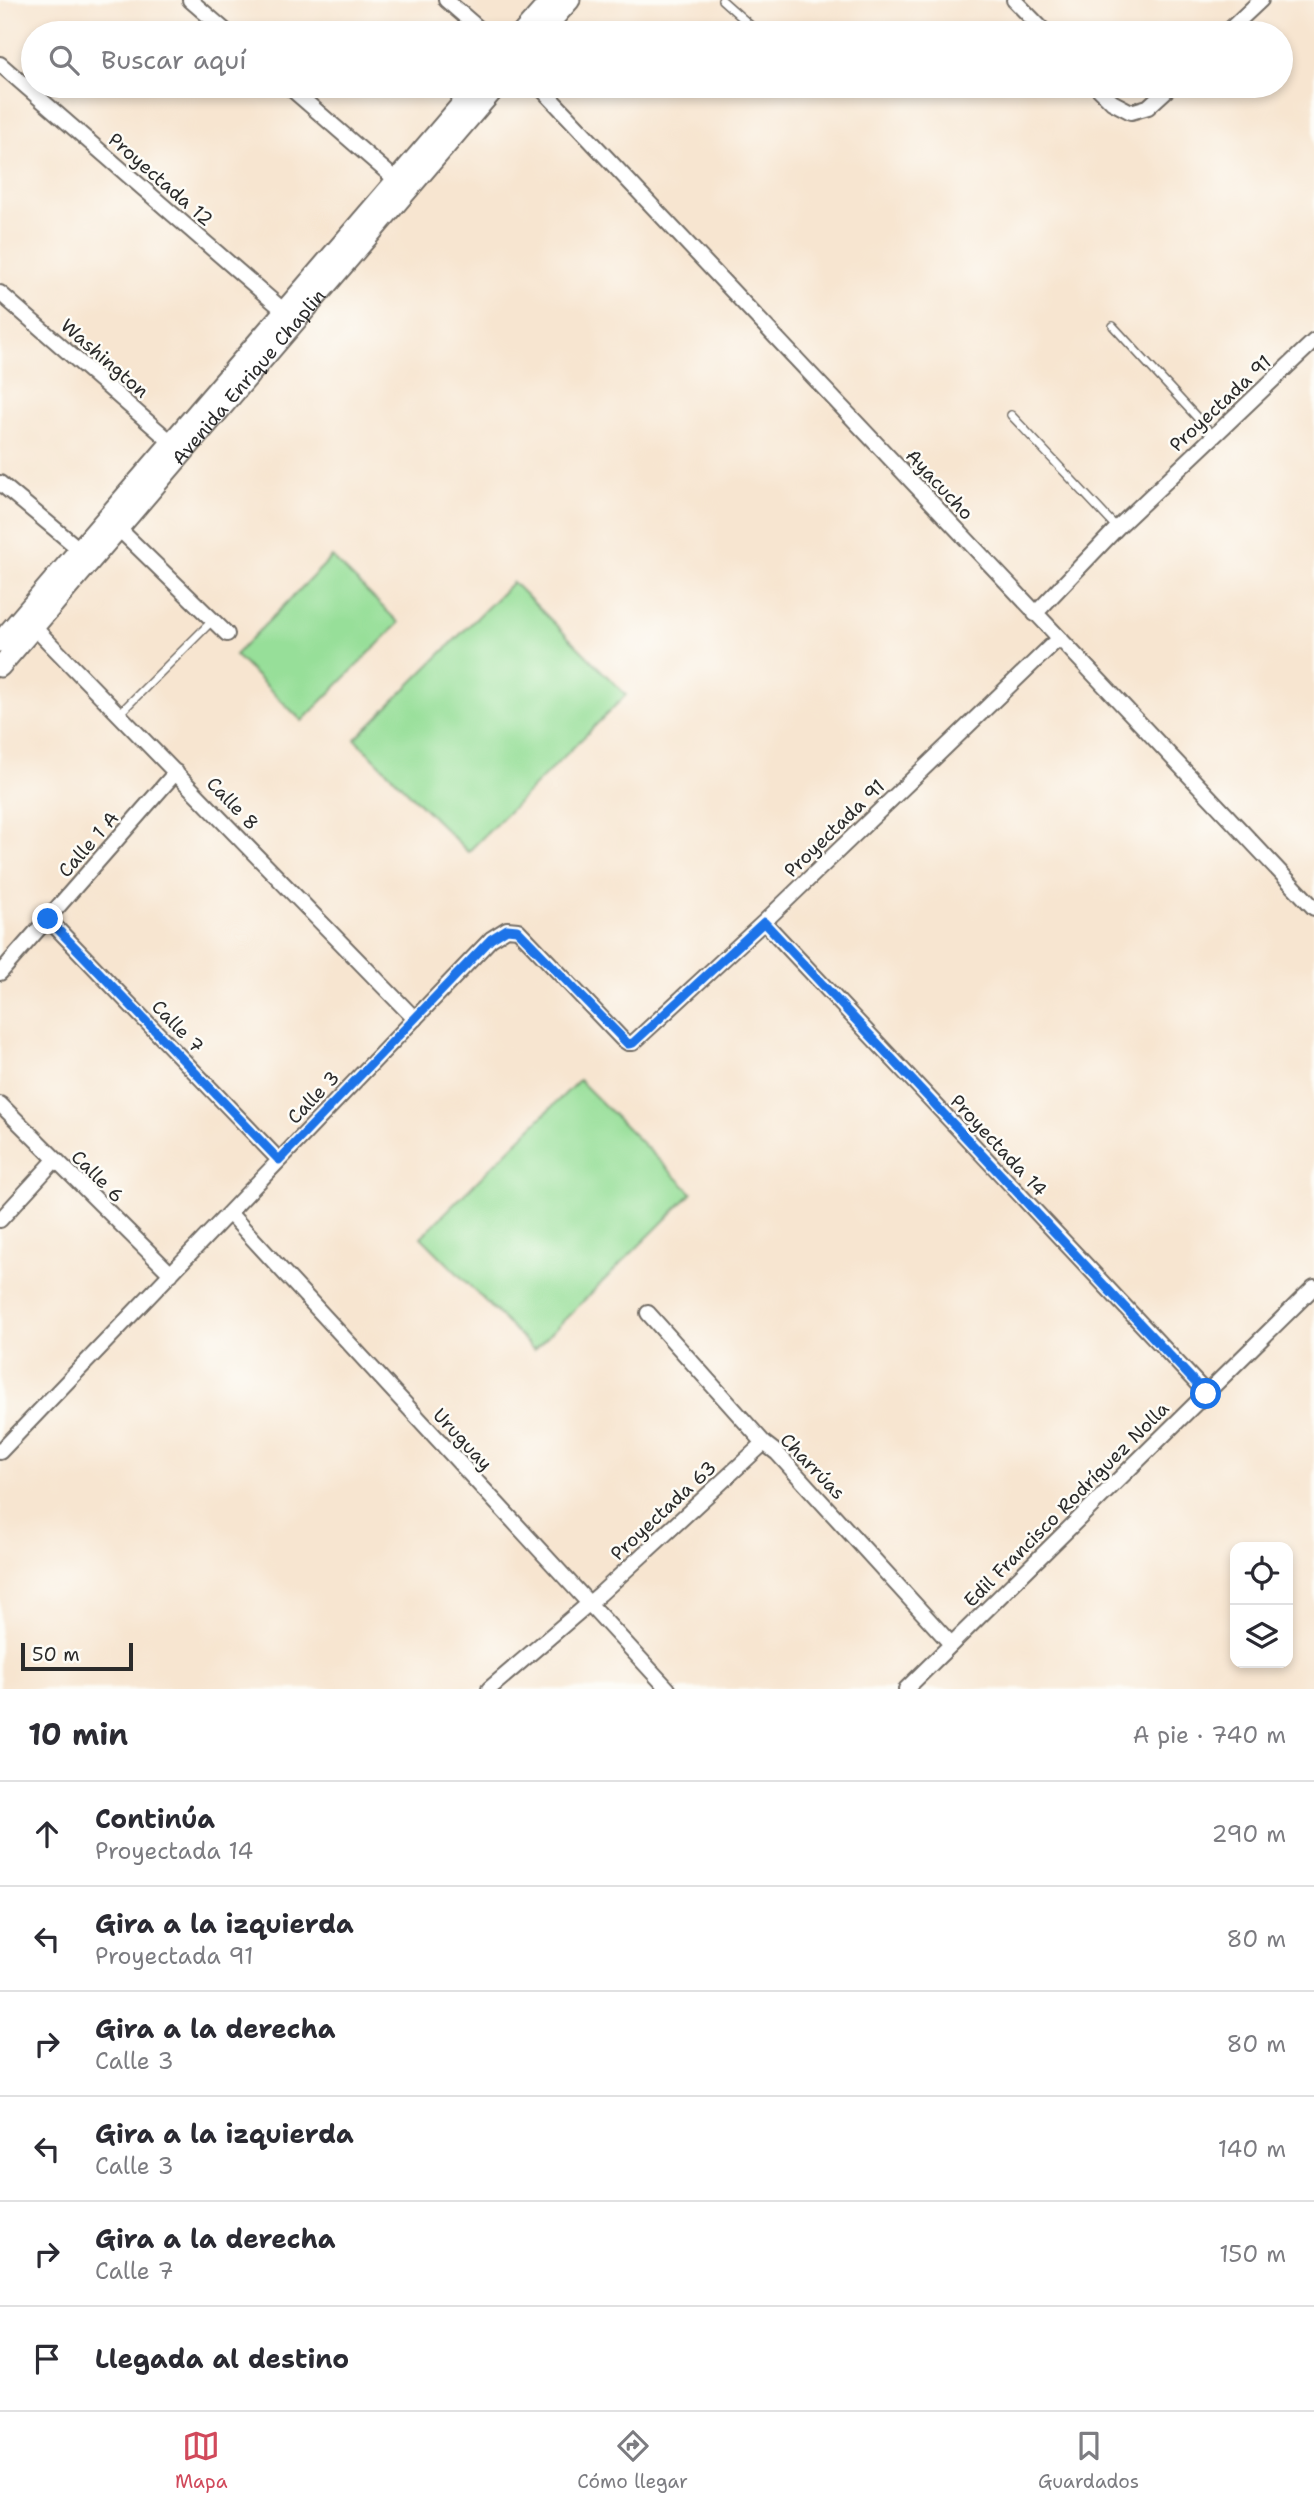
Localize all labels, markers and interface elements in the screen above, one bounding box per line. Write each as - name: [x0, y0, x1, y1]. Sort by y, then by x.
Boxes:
- search box: [21, 21, 1293, 98]
- icon: search: [45, 41, 83, 79]
- text: Buscar aquí: [101, 42, 247, 77]
- street label: Proyectada 12: [103, 127, 218, 232]
- street label: Avenida Enrique Chaplin: [166, 284, 331, 470]
- street label: Washington: [55, 313, 154, 404]
- street label: Proyectada 91: [1164, 350, 1277, 457]
- street label: Ayacucho: [900, 443, 979, 525]
- street label: Calle 8: [201, 771, 264, 835]
- street label: Proyectada 91: [779, 774, 890, 883]
- street label: Calle 1 A: [53, 806, 124, 883]
- route end: [32, 903, 63, 934]
- street label: Calle 7: [146, 994, 209, 1058]
- street label: Calle 3: [282, 1065, 345, 1129]
- street label: Proyectada 14: [945, 1089, 1052, 1202]
- street label: Calle 6: [66, 1145, 129, 1208]
- route start: [1190, 1378, 1221, 1409]
- street label: Edil Francisco Rodríguez Nolla: [958, 1396, 1175, 1612]
- street label: Uruguay: [427, 1403, 498, 1476]
- street label: Charrúas: [775, 1428, 851, 1505]
- street label: Proyectada 63: [605, 1455, 722, 1566]
- map controls: [1230, 1542, 1293, 1668]
- button: locate: [1230, 1542, 1293, 1605]
- button: layers: [1230, 1605, 1293, 1668]
- scale bar: [21, 1640, 133, 1672]
- text: 50 m: [32, 1642, 80, 1667]
- text: 10 min: [28, 1714, 128, 1755]
- text: A pie · 740 m: [1133, 1720, 1286, 1750]
- text: Continúa: [95, 1801, 215, 1836]
- icon: ahead: [28, 1815, 66, 1853]
- text: 290 m: [1212, 1819, 1286, 1849]
- text: Proyectada 14: [95, 1836, 253, 1866]
- text: Gira a la izquierda: [95, 1906, 354, 1941]
- icon: left: [28, 1920, 66, 1958]
- text: 80 m: [1227, 1924, 1286, 1954]
- text: Proyectada 91: [95, 1941, 254, 1971]
- text: Gira a la derecha: [95, 2011, 336, 2046]
- icon: right: [28, 2025, 66, 2063]
- text: 80 m: [1227, 2029, 1286, 2059]
- text: Calle 3: [95, 2046, 174, 2076]
- text: Gira a la izquierda: [95, 2116, 354, 2151]
- icon: left: [28, 2130, 66, 2168]
- text: 140 m: [1218, 2134, 1286, 2164]
- text: Calle 3: [95, 2151, 174, 2181]
- text: Gira a la derecha: [95, 2221, 336, 2256]
- icon: right: [28, 2235, 66, 2273]
- text: 150 m: [1219, 2239, 1286, 2269]
- text: Calle 7: [95, 2256, 174, 2286]
- icon: arrive: [28, 2340, 66, 2378]
- text: Llegada al destino: [95, 2341, 349, 2376]
- tab: Mapa: [175, 2427, 227, 2494]
- tab: Cómo llegar: [577, 2427, 688, 2494]
- tab: Guardados: [1038, 2427, 1139, 2494]

